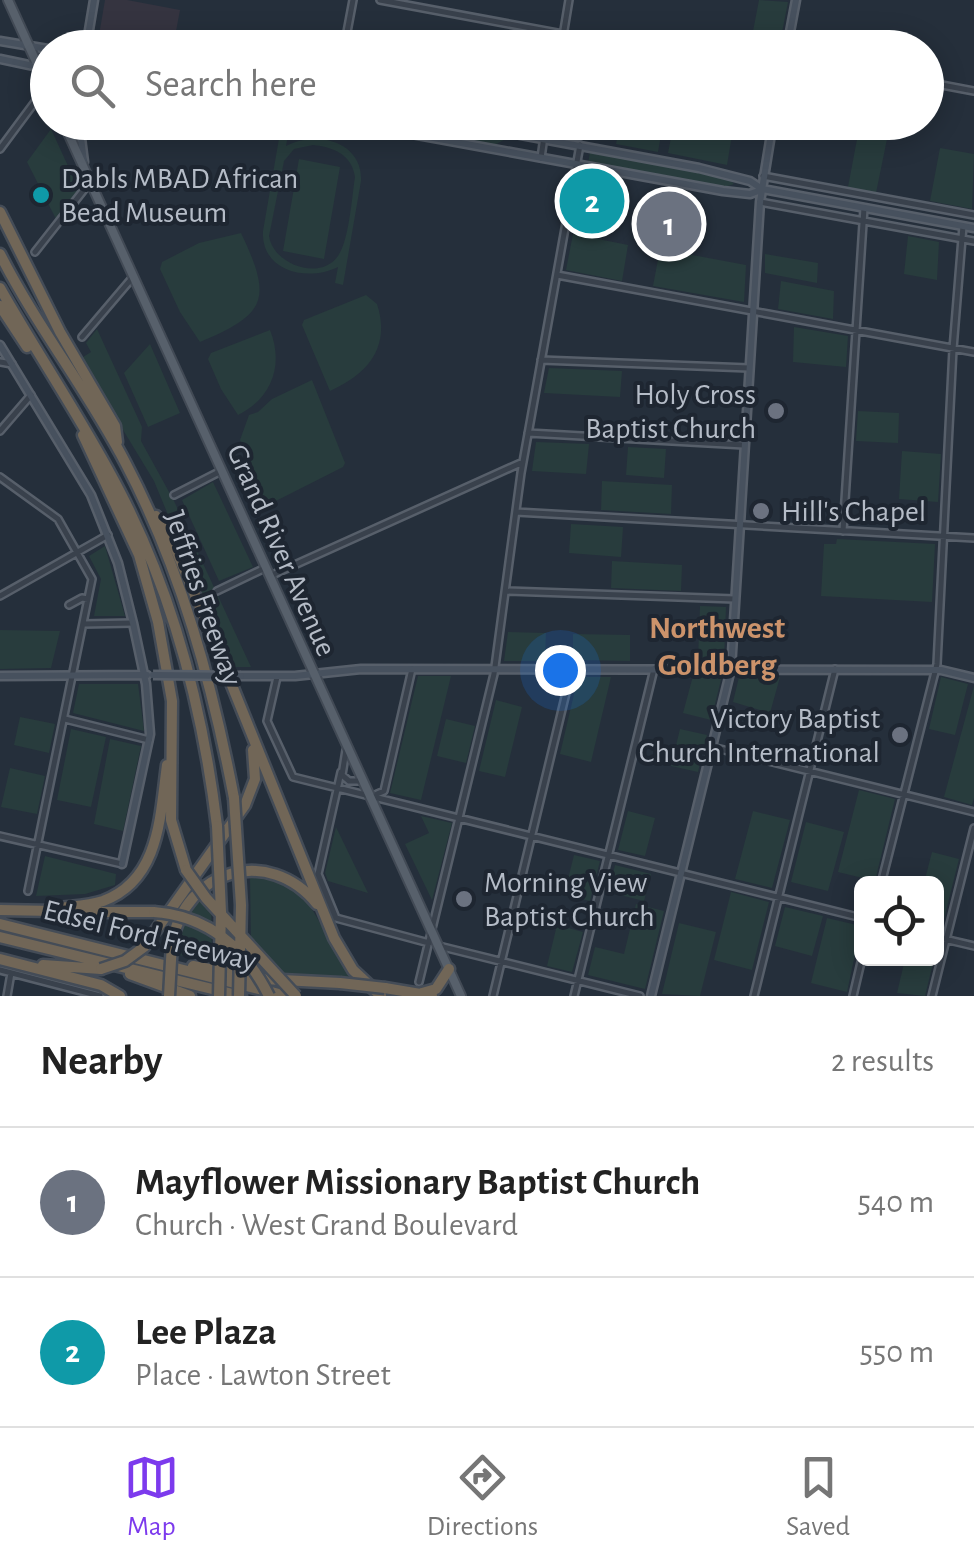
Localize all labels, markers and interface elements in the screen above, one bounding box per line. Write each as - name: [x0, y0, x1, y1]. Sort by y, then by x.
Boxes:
- search box: [30, 30, 944, 140]
- icon: search: [65, 58, 120, 113]
- text: Search here: [145, 66, 317, 104]
- place label: Dabls MBAD African Bead Museum: [61, 164, 298, 228]
- pin: 2: [560, 164, 624, 238]
- marker: Dabls MBAD African Bead Museum: [30, 184, 52, 206]
- pin: 1: [636, 186, 702, 262]
- place label: Holy Cross Baptist Church: [585, 380, 756, 444]
- marker: Holy Cross Baptist Church: [765, 400, 787, 422]
- street label: Grand River Avenue: [221, 440, 341, 661]
- place label: Hill's Chapel: [781, 497, 926, 527]
- marker: Hill's Chapel: [750, 500, 772, 522]
- street label: Jeffries Freeway: [159, 507, 247, 690]
- district label: Northwest Goldberg: [649, 612, 785, 681]
- your location: [535, 645, 586, 696]
- place label: Victory Baptist Church International: [639, 704, 880, 768]
- marker: Victory Baptist Church International: [889, 724, 911, 746]
- place label: Morning View Baptist Church: [484, 868, 655, 932]
- map controls: [854, 876, 944, 966]
- button: locate: [854, 876, 944, 966]
- marker: Morning View Baptist Church: [453, 888, 475, 910]
- street label: Edsel Ford Freeway: [40, 895, 259, 977]
- text: Nearby: [40, 1040, 163, 1082]
- text: 2 results: [831, 1045, 934, 1077]
- text: Mayflower Missionary Baptist Church: [135, 1164, 700, 1202]
- text: 1: [67, 1186, 78, 1218]
- text: 540 m: [857, 1186, 934, 1218]
- text: Church · West Grand Boulevard: [135, 1209, 518, 1241]
- text: Lee Plaza: [135, 1314, 276, 1352]
- text: 2: [65, 1336, 80, 1368]
- text: 550 m: [859, 1336, 934, 1368]
- text: Place · Lawton Street: [135, 1359, 391, 1391]
- tab: Map: [124, 1450, 179, 1544]
- tab: Directions: [427, 1450, 538, 1544]
- tab: Saved: [786, 1450, 850, 1544]

